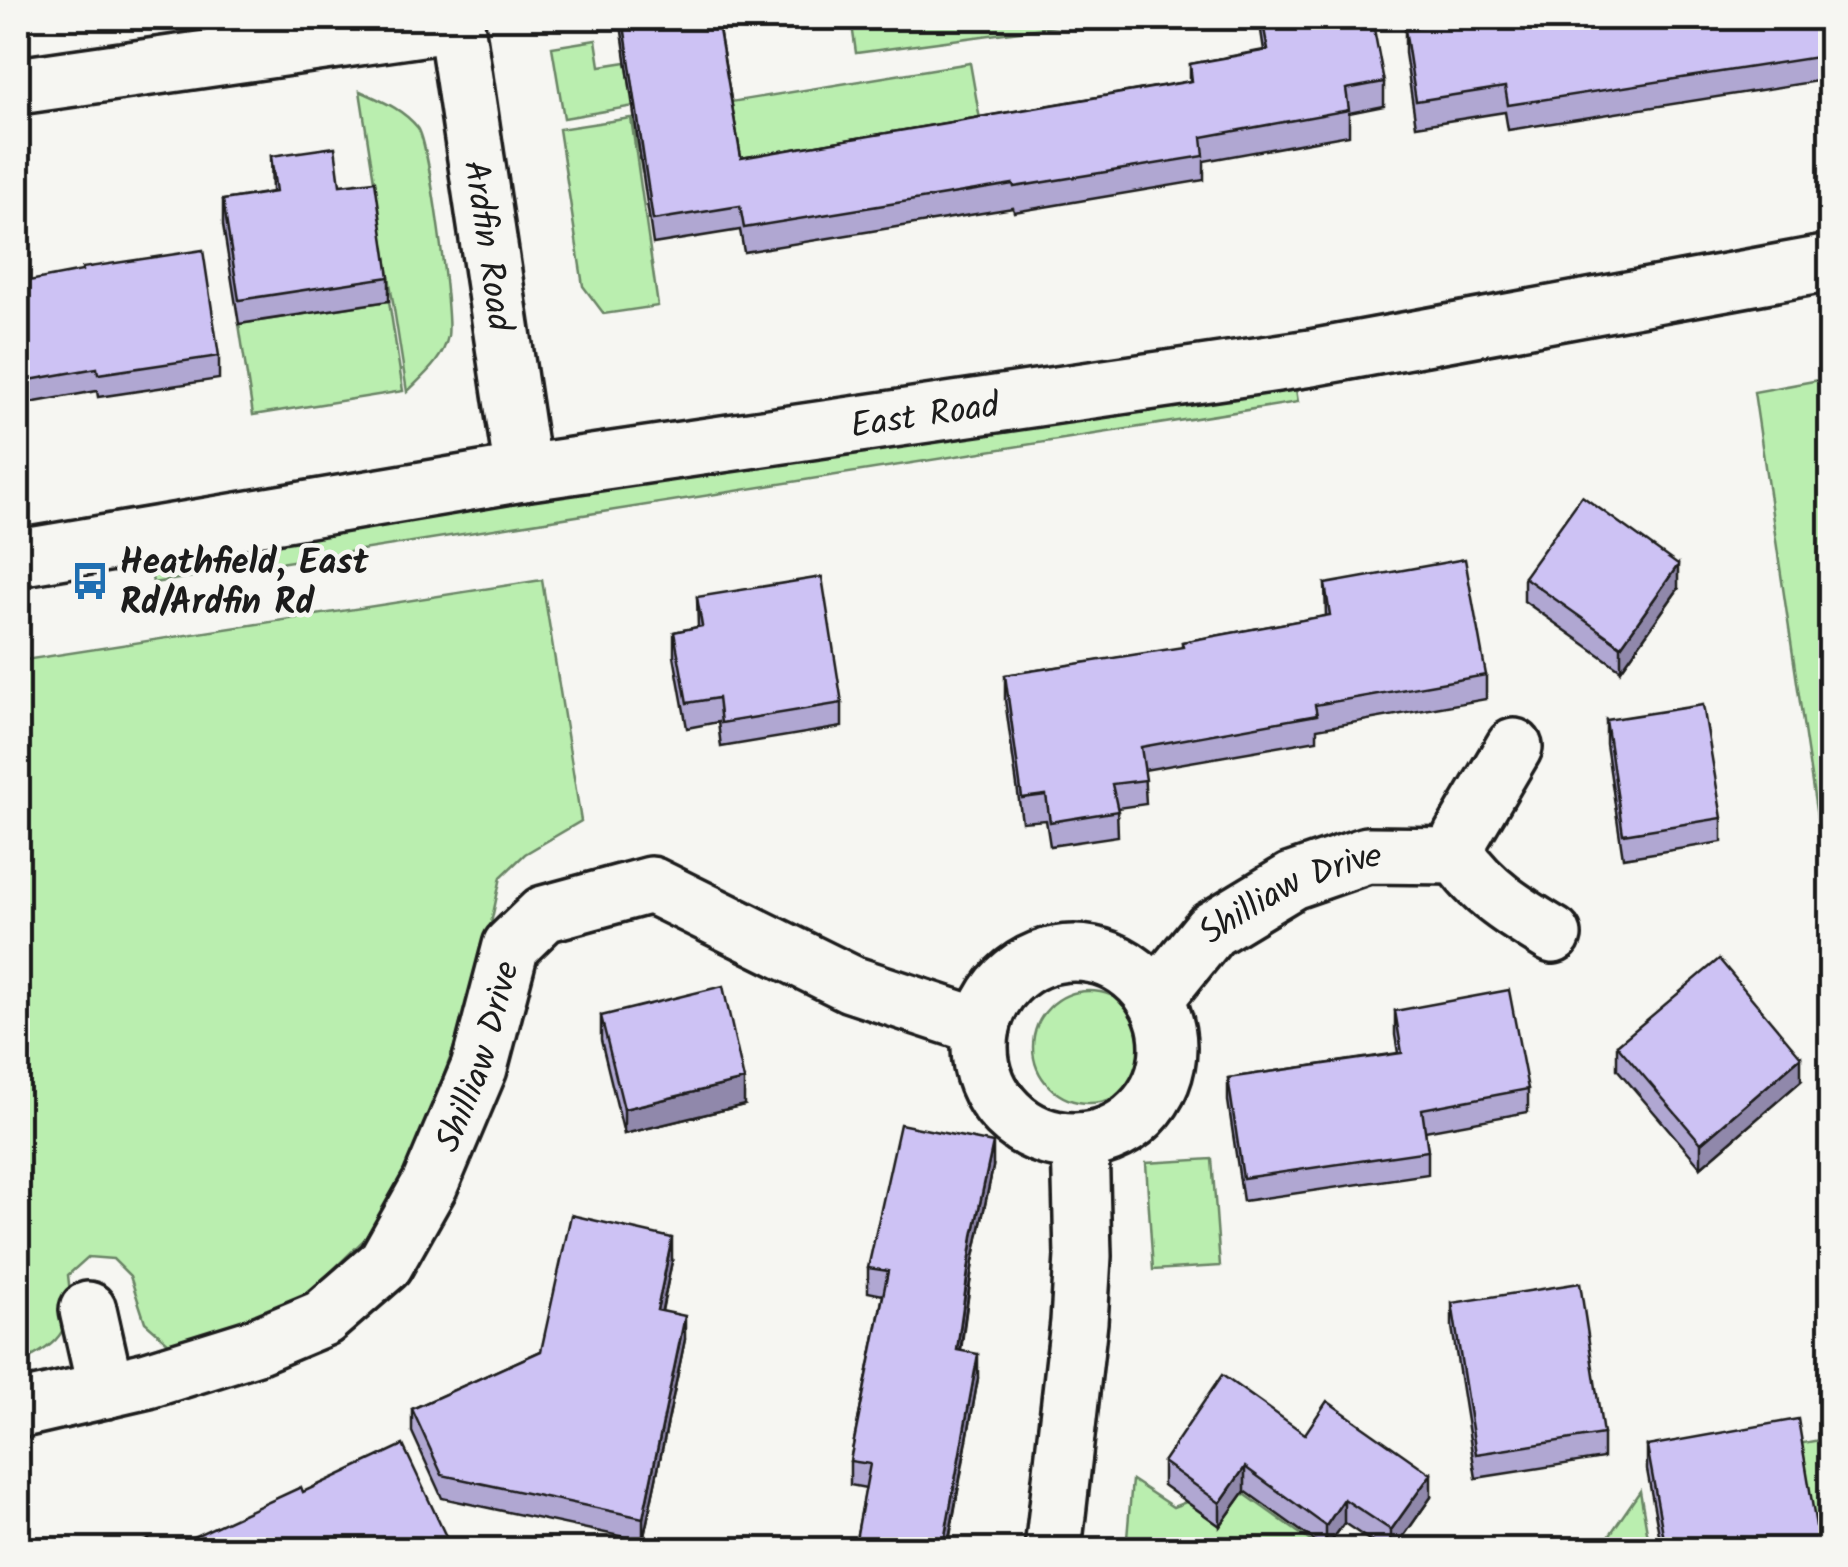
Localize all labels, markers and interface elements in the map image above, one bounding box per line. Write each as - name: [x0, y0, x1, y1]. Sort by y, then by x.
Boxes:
- street label: Ardfin Road: [446, 157, 527, 336]
- street label: East Road: [847, 379, 1005, 456]
- place label: Heathfield, East Rd/Ardfin Rd: [120, 536, 370, 632]
- bus stop icon: Heathfield, East Rd/Ardfin Rd: [69, 560, 111, 602]
- street label: Shilliaw Drive: [1185, 830, 1382, 957]
- street label: Shilliaw Drive: [422, 955, 537, 1161]

